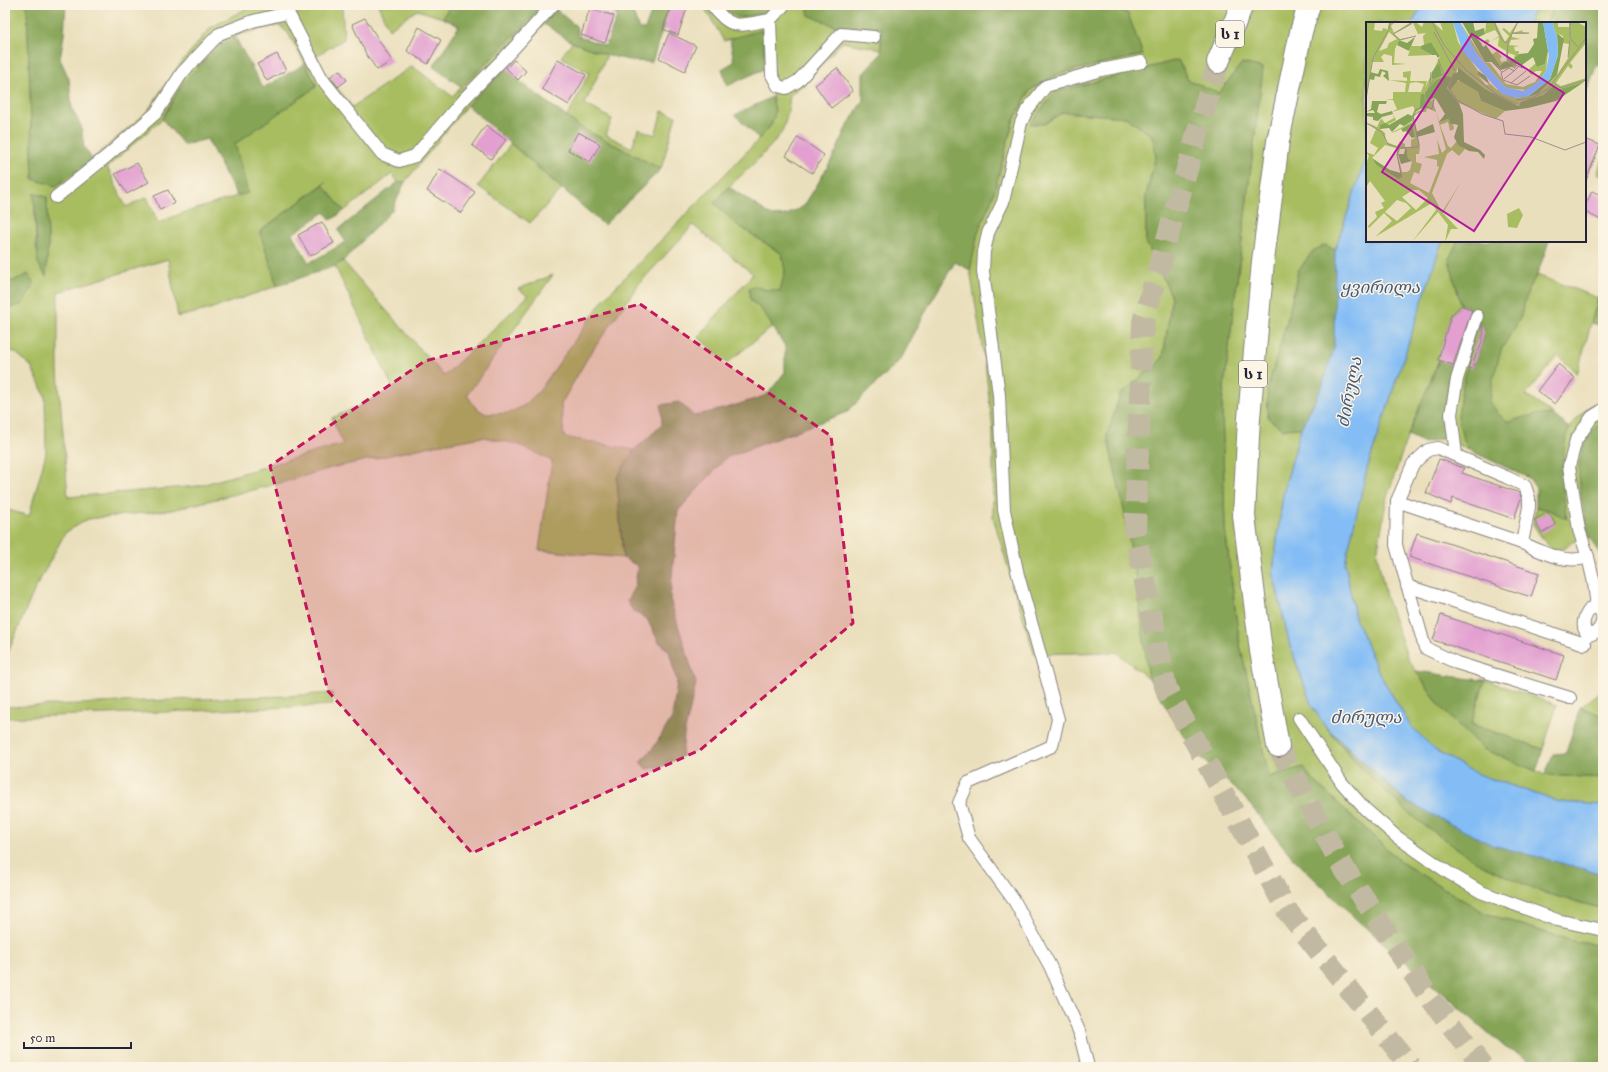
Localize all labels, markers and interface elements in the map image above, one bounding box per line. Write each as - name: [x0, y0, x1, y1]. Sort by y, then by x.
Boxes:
- road number: ს 1: [1216, 21, 1244, 47]
- inset map: [1366, 22, 1586, 242]
- water label: ყვირილა: [1340, 277, 1421, 298]
- water label: ძირულა: [1332, 354, 1367, 429]
- road number: ს 1: [1239, 361, 1267, 387]
- water label: ძირულა: [1330, 707, 1403, 728]
- scale bar: [24, 1024, 131, 1050]
- text: 50 m: [30, 1031, 55, 1045]

